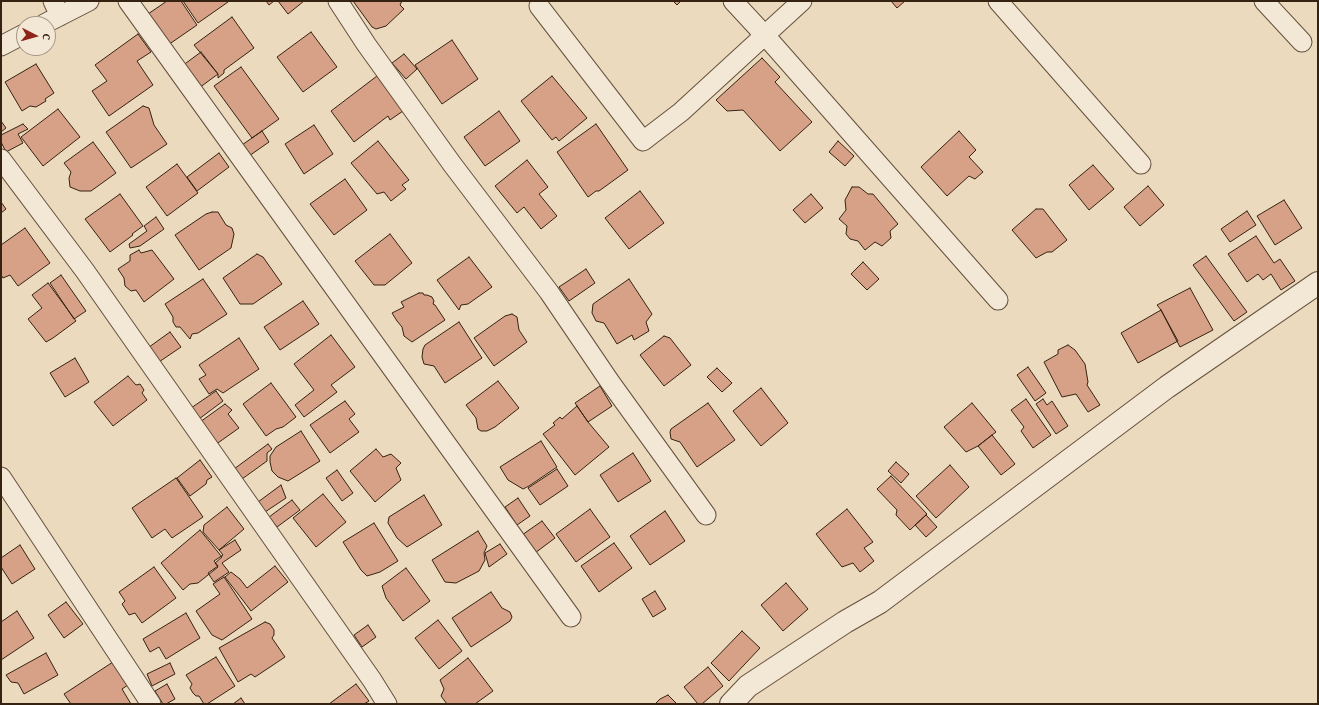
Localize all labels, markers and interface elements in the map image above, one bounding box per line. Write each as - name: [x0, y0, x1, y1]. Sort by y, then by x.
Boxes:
- north arrow: [16, 16, 56, 56]
- text: С: [39, 33, 55, 41]

